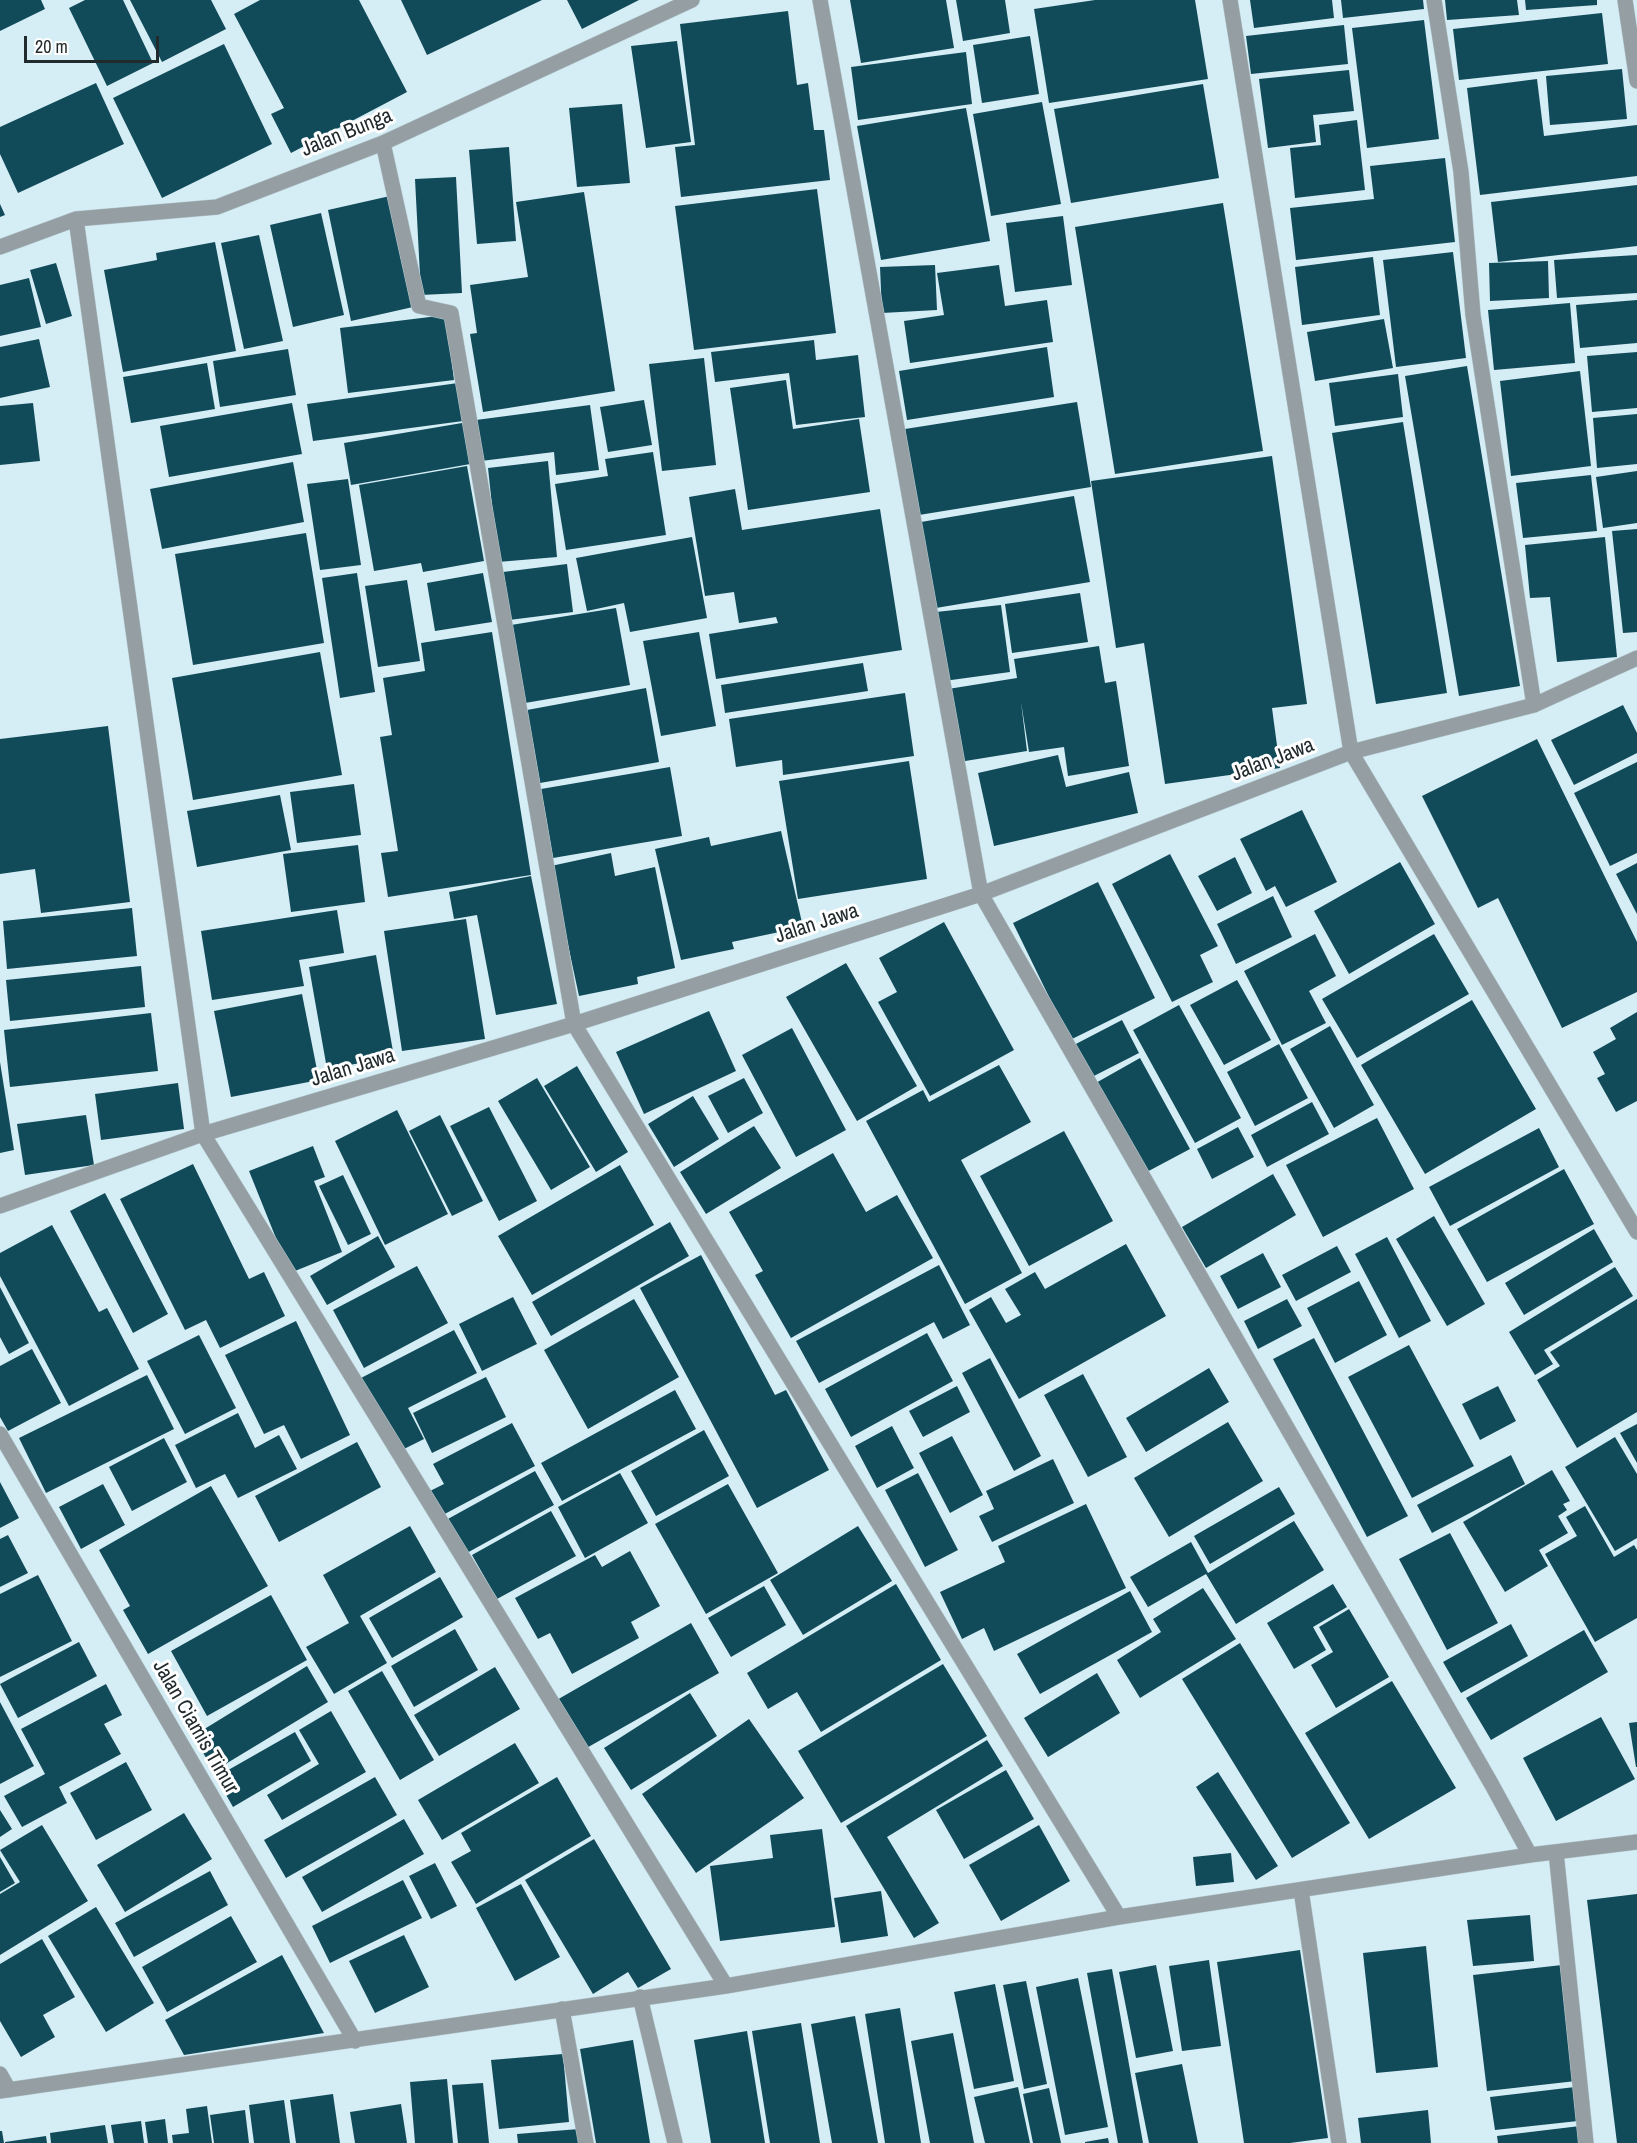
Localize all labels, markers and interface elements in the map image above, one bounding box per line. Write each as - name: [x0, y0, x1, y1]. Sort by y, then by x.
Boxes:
- scale bar: [27, 24, 162, 62]
- text: 20 m: [35, 34, 68, 59]
- street label: Jalan Bunga: [298, 103, 396, 163]
- street label: Jalan Jawa: [1228, 733, 1318, 787]
- street label: Jalan Jawa: [772, 899, 862, 949]
- street label: Jalan Jawa: [308, 1043, 398, 1093]
- street label: Jalan Ciamis Timur: [147, 1656, 243, 1798]

